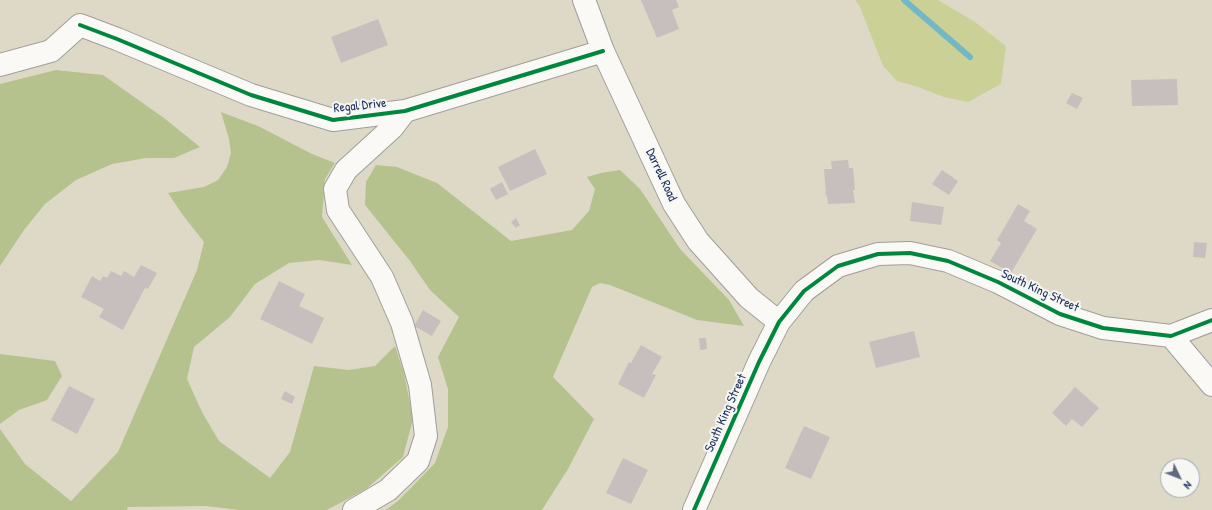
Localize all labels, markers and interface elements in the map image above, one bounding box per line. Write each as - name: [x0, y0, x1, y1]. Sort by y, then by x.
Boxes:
- street label: Regal Drive: [333, 95, 387, 117]
- street label: Darrell Road: [642, 146, 680, 204]
- street label: South King Street: [999, 266, 1081, 316]
- street label: South King Street: [702, 371, 750, 455]
- north arrow: [1160, 458, 1200, 498]
- text: N: [1181, 479, 1195, 492]

